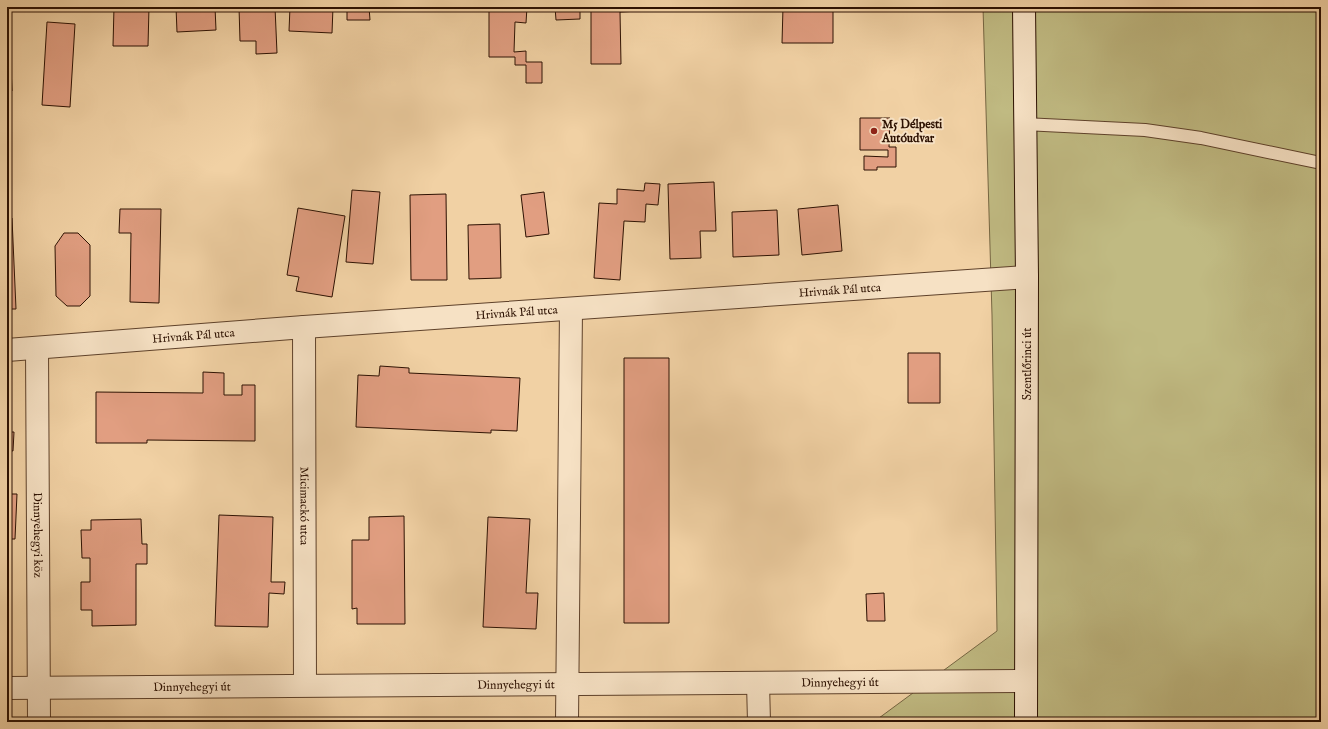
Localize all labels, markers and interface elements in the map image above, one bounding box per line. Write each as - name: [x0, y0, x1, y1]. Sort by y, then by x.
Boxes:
- place label: M5 Délpesti Autóudvar: [881, 117, 943, 146]
- marker: M5 Délpesti Autóudvar: [869, 126, 879, 136]
- street label: Hrivnák Pál utca: [798, 280, 882, 301]
- street label: Hrivnák Pál utca: [475, 302, 559, 323]
- street label: Hrivnák Pál utca: [152, 325, 236, 347]
- street label: Szentlőrinci út: [1020, 328, 1035, 400]
- street label: Micimackó utca: [296, 467, 312, 546]
- street label: Dinnyehegyi köz: [30, 492, 45, 578]
- street label: Dinnyehegyi út: [801, 675, 879, 691]
- street label: Dinnyehegyi út: [477, 677, 555, 693]
- street label: Dinnyehegyi út: [153, 679, 231, 695]

